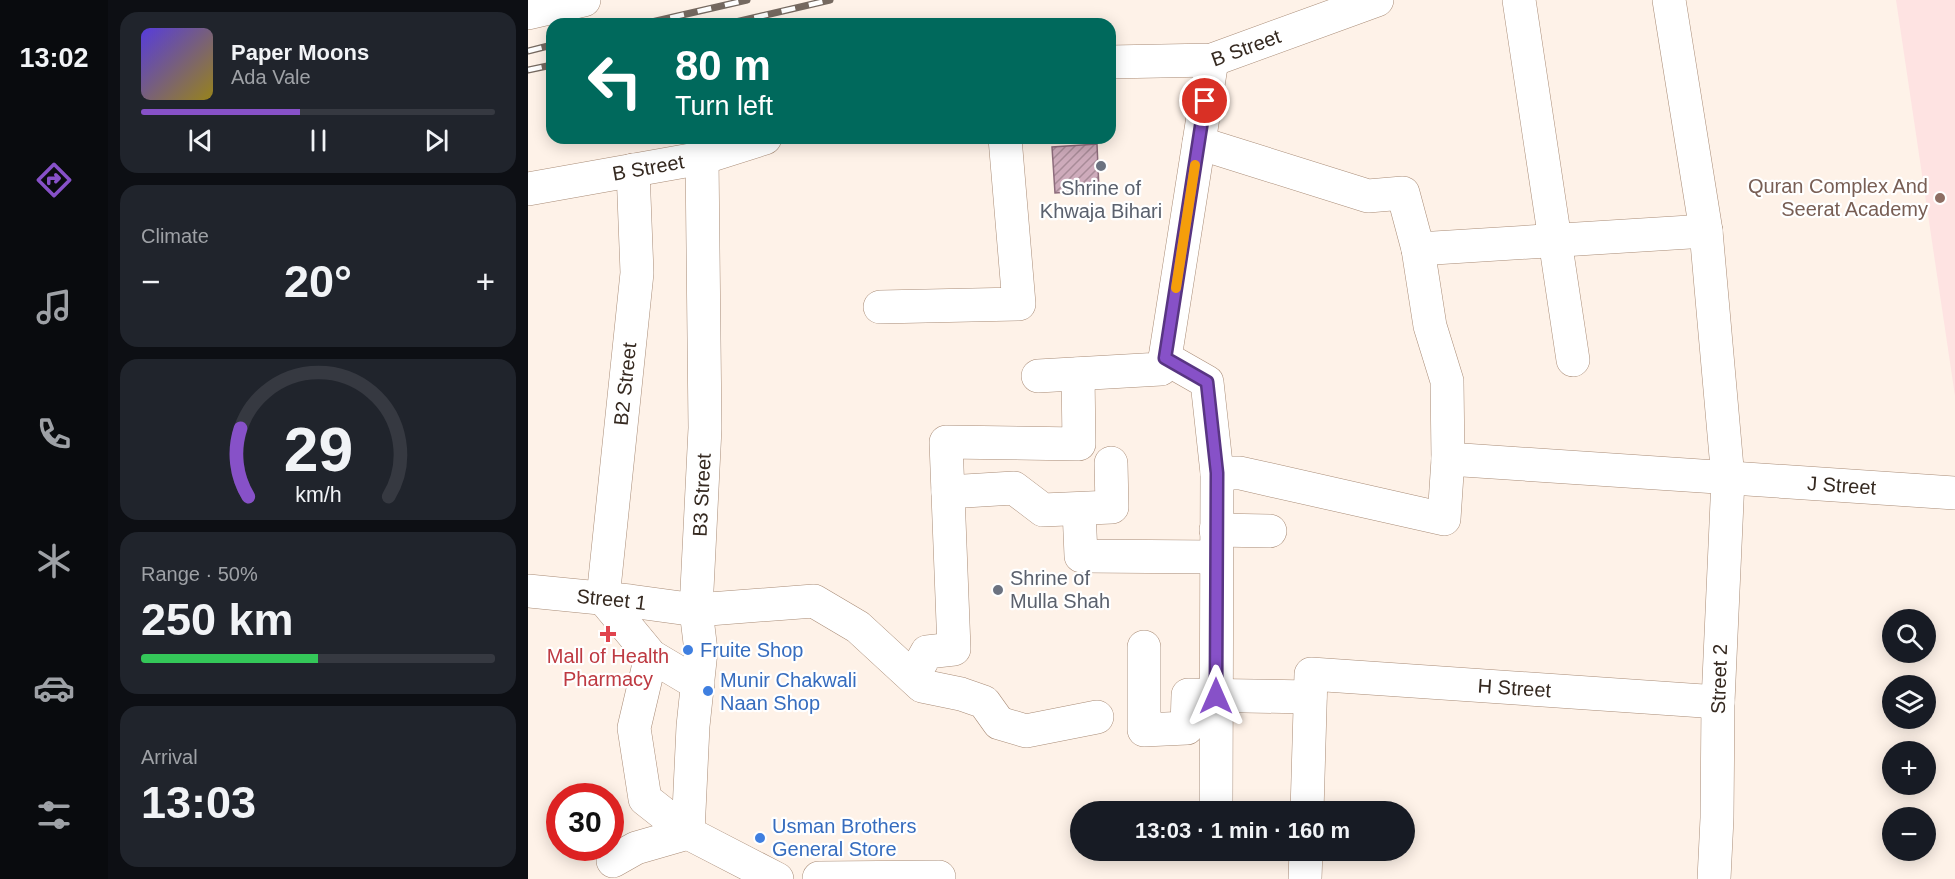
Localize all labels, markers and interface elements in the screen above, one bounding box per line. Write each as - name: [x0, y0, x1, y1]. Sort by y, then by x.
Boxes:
- street label: B Street: [1208, 25, 1284, 70]
- text: Paper Moons: [231, 40, 369, 65]
- icon: left: [576, 42, 654, 120]
- text: 80 m: [675, 42, 771, 89]
- text: 13:02: [19, 43, 89, 73]
- text: Ada Vale: [231, 66, 311, 88]
- pin: [1179, 75, 1230, 126]
- icon: arrive: [1188, 84, 1221, 117]
- text: Turn left: [675, 91, 773, 121]
- icon: previous: [184, 124, 217, 157]
- icon: pause: [302, 124, 335, 157]
- icon: next: [420, 124, 453, 157]
- street label: B Street: [611, 150, 686, 185]
- icon: directions: [33, 159, 75, 201]
- marker: Shrine of Khwaja Bihari: [1094, 159, 1108, 173]
- place label: Quran Complex And Seerat Academy: [1748, 175, 1928, 220]
- place label: Shrine of Khwaja Bihari: [1040, 177, 1162, 222]
- marker: Quran Complex And Seerat Academy: [1933, 191, 1947, 205]
- text: Climate: [141, 225, 209, 247]
- text: 20°: [284, 256, 352, 307]
- text: −: [141, 263, 160, 300]
- text: +: [476, 263, 495, 300]
- icon: music: [33, 286, 75, 328]
- street label: B2 Street: [610, 341, 640, 427]
- icon: phone: [33, 413, 75, 455]
- text: 29: [283, 415, 353, 484]
- street label: B3 Street: [689, 452, 715, 537]
- street label: J Street: [1806, 472, 1877, 499]
- text: km/h: [295, 483, 341, 507]
- icon: climate: [33, 540, 75, 582]
- text: Range · 50%: [141, 563, 258, 585]
- place label: Shrine of Mulla Shah: [1010, 567, 1110, 612]
- marker: Shrine of Mulla Shah: [991, 583, 1005, 597]
- street label: Street 1: [576, 585, 648, 614]
- text: 250 km: [141, 594, 294, 645]
- map controls: [1882, 609, 1936, 861]
- button: search: [1882, 609, 1936, 663]
- marker: Mall of Health Pharmacy: [601, 627, 615, 641]
- place label: Fruite Shop: [700, 639, 803, 661]
- marker: Fruite Shop: [681, 643, 695, 657]
- street label: Street 2: [1707, 644, 1731, 714]
- place label: Mall of Health Pharmacy: [547, 645, 669, 690]
- position arrow: [1184, 664, 1248, 728]
- icon: car: [33, 667, 75, 709]
- place label: Munir Chakwali Naan Shop: [720, 669, 857, 714]
- street label: H Street: [1477, 675, 1552, 702]
- button: layers: [1882, 675, 1936, 729]
- marker: Munir Chakwali Naan Shop: [701, 684, 715, 698]
- button: +: [1882, 741, 1936, 795]
- text: Arrival: [141, 746, 198, 768]
- text: 13:03: [141, 777, 256, 828]
- speed limit sign: 30: [546, 783, 624, 861]
- icon: filters: [33, 794, 75, 836]
- button: −: [1882, 807, 1936, 861]
- place label: Usman Brothers General Store: [772, 815, 917, 860]
- text: 13:03 · 1 min · 160 m: [1135, 818, 1350, 843]
- marker: Usman Brothers General Store: [753, 831, 767, 845]

